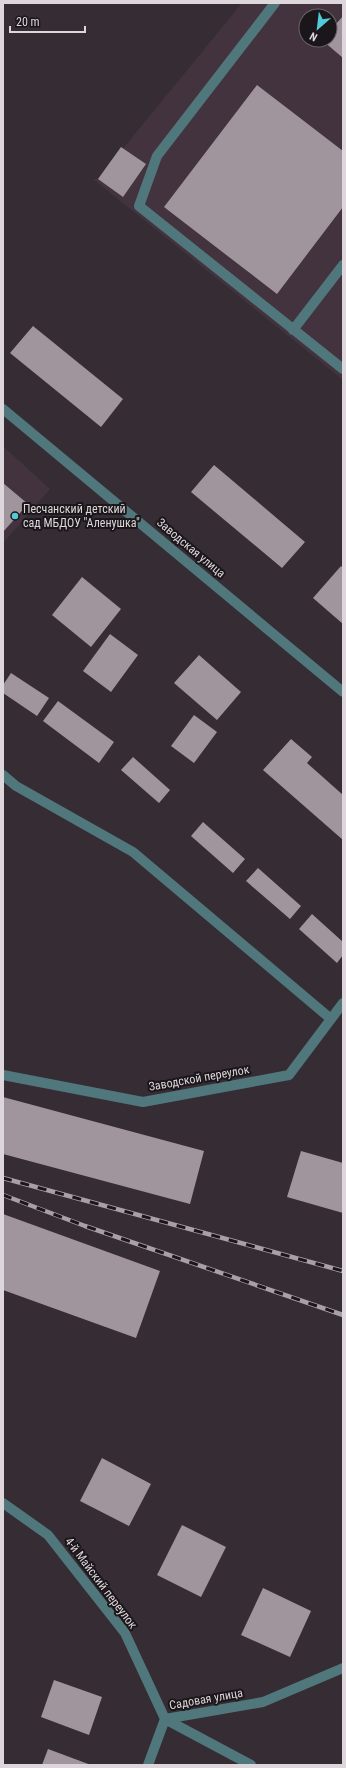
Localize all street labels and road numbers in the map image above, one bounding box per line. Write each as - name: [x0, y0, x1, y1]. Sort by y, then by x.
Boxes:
- street label: Заводская улица: [154, 515, 228, 581]
- street label: Заводской переулок: [148, 1062, 251, 1094]
- street label: 4-й Майский переулок: [62, 1535, 140, 1632]
- street label: Садовая улица: [168, 1686, 244, 1712]

